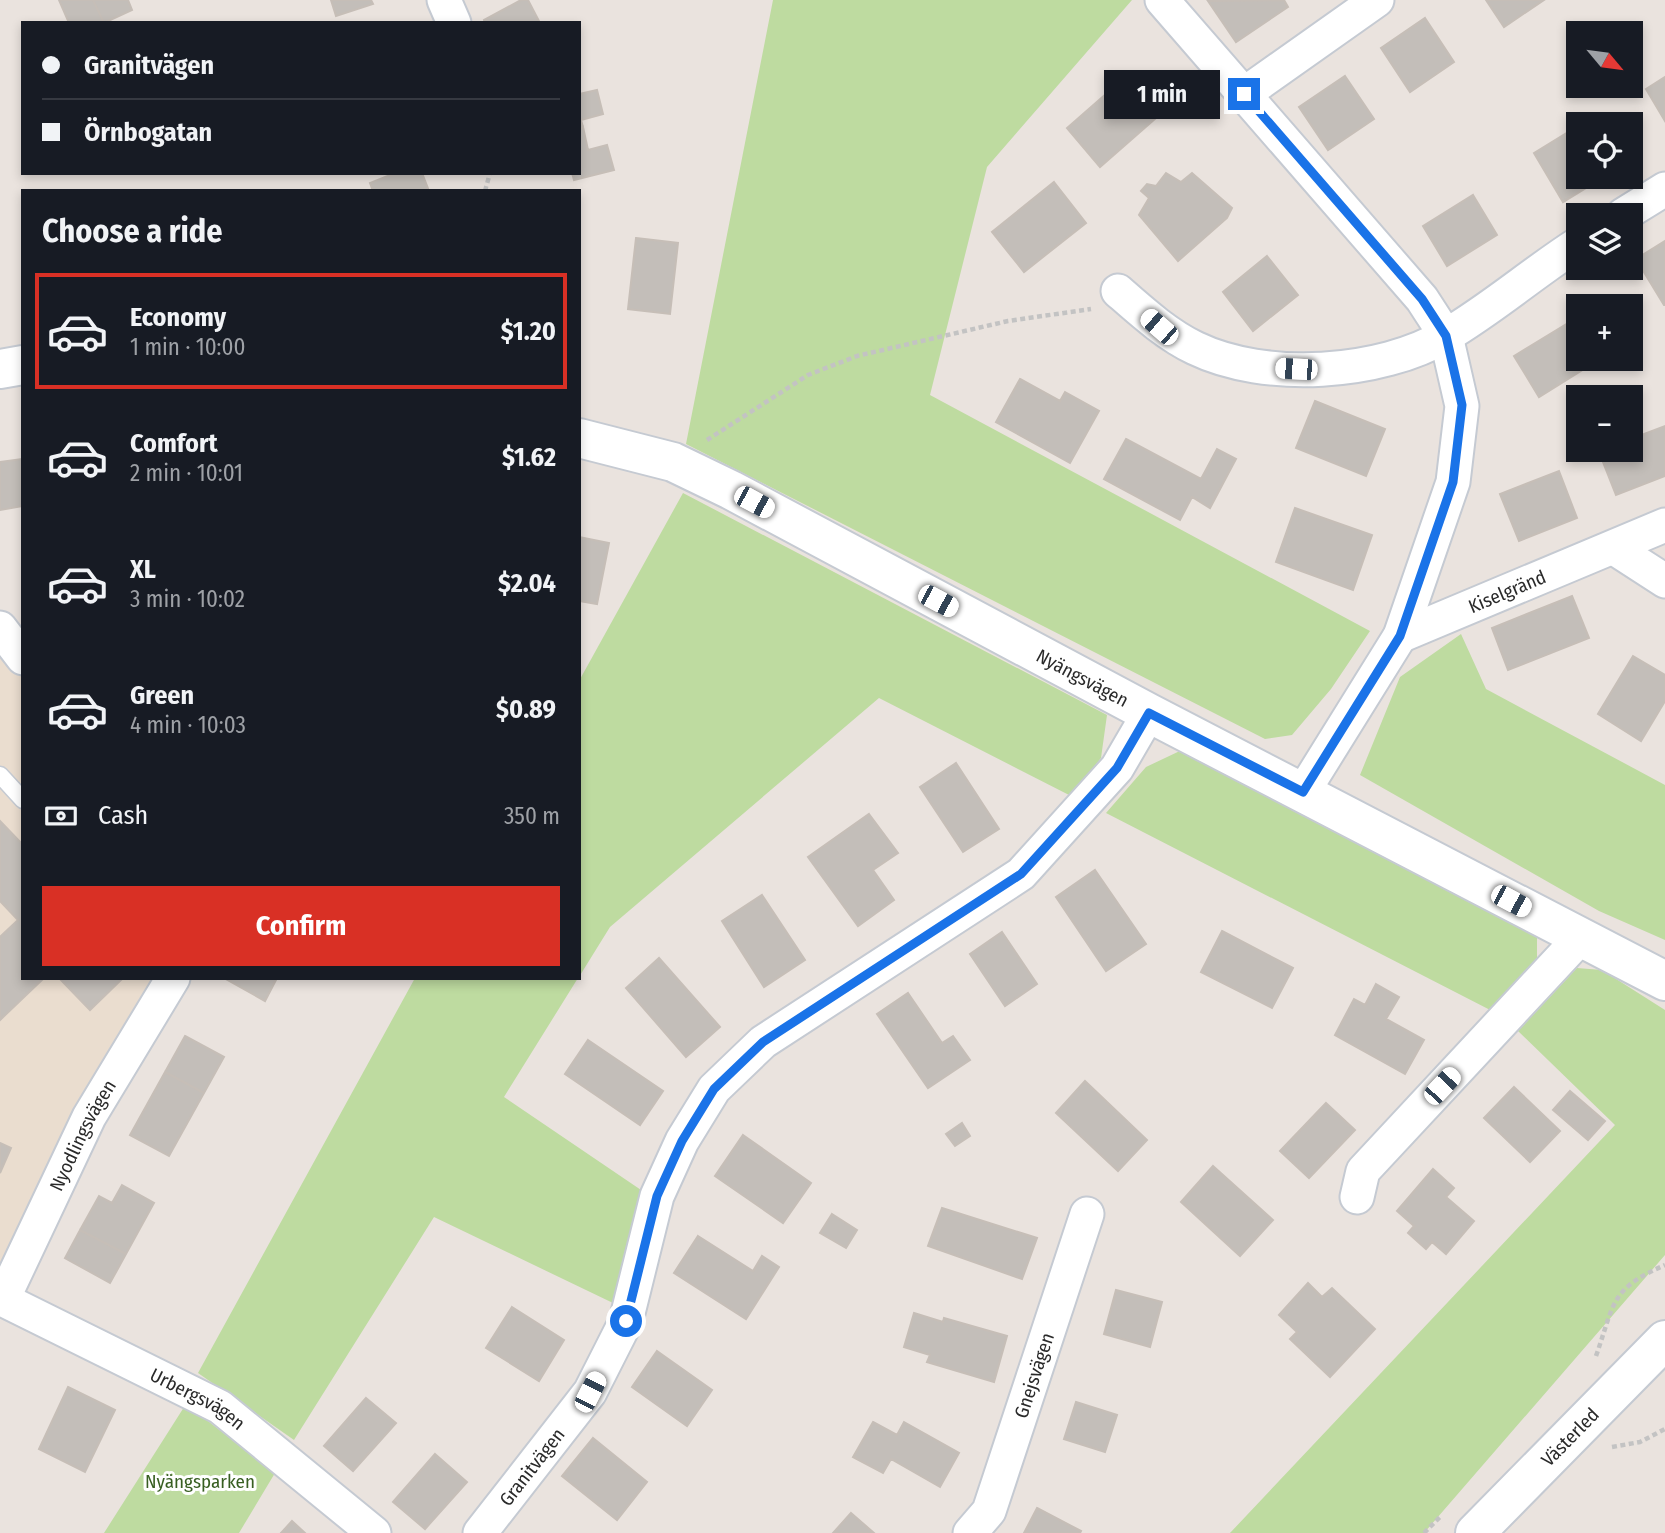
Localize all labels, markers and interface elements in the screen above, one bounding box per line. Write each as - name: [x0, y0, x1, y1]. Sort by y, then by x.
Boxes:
- north arrow: [1566, 21, 1643, 98]
- map controls: [1566, 21, 1643, 462]
- text: Granitvägen: [84, 50, 214, 81]
- callout: 1 min: [1104, 70, 1220, 119]
- route end: [1228, 78, 1260, 110]
- text: 1 min: [1137, 80, 1187, 108]
- button: locate: [1566, 112, 1643, 189]
- text: Örnbogatan: [84, 117, 212, 148]
- button: layers: [1566, 203, 1643, 280]
- text: Choose a ride: [42, 212, 223, 250]
- button: +: [1566, 294, 1643, 371]
- icon: car: [46, 300, 109, 363]
- text: Economy: [130, 302, 226, 333]
- car: [1137, 305, 1182, 349]
- text: $1.20: [501, 316, 556, 347]
- text: 1 min · 10:00: [130, 333, 245, 361]
- car: [1275, 357, 1318, 381]
- button: −: [1566, 385, 1643, 462]
- icon: car: [46, 426, 109, 489]
- text: Comfort: [130, 428, 218, 459]
- text: $1.62: [502, 442, 556, 473]
- text: 2 min · 10:01: [130, 459, 243, 487]
- car: [731, 483, 778, 521]
- icon: car: [46, 552, 109, 615]
- text: XL: [130, 554, 156, 585]
- street label: Kiselgränd: [1465, 565, 1549, 618]
- text: $2.04: [498, 568, 556, 599]
- car: [915, 582, 962, 620]
- text: 3 min · 10:02: [130, 585, 245, 613]
- street label: Nyängsvägen: [1032, 644, 1132, 712]
- icon: car: [46, 678, 109, 741]
- text: Green: [130, 680, 194, 711]
- text: $0.89: [496, 694, 556, 725]
- text: 4 min · 10:03: [130, 711, 246, 739]
- icon: cash: [42, 797, 80, 835]
- text: Cash: [98, 800, 148, 831]
- text: 350 m: [504, 802, 560, 830]
- car: [1488, 882, 1535, 920]
- button: Confirm: [42, 886, 560, 966]
- car: [1420, 1063, 1465, 1109]
- street label: Nyodlingsvägen: [45, 1076, 121, 1195]
- route start: [610, 1305, 642, 1337]
- street label: Gnejsvägen: [1010, 1330, 1059, 1421]
- street label: Urbergsvägen: [146, 1363, 250, 1435]
- car: [572, 1369, 609, 1415]
- street label: Västerled: [1536, 1403, 1604, 1471]
- street label: Granitvägen: [495, 1424, 570, 1511]
- park label: Nyängsparken: [145, 1470, 255, 1493]

